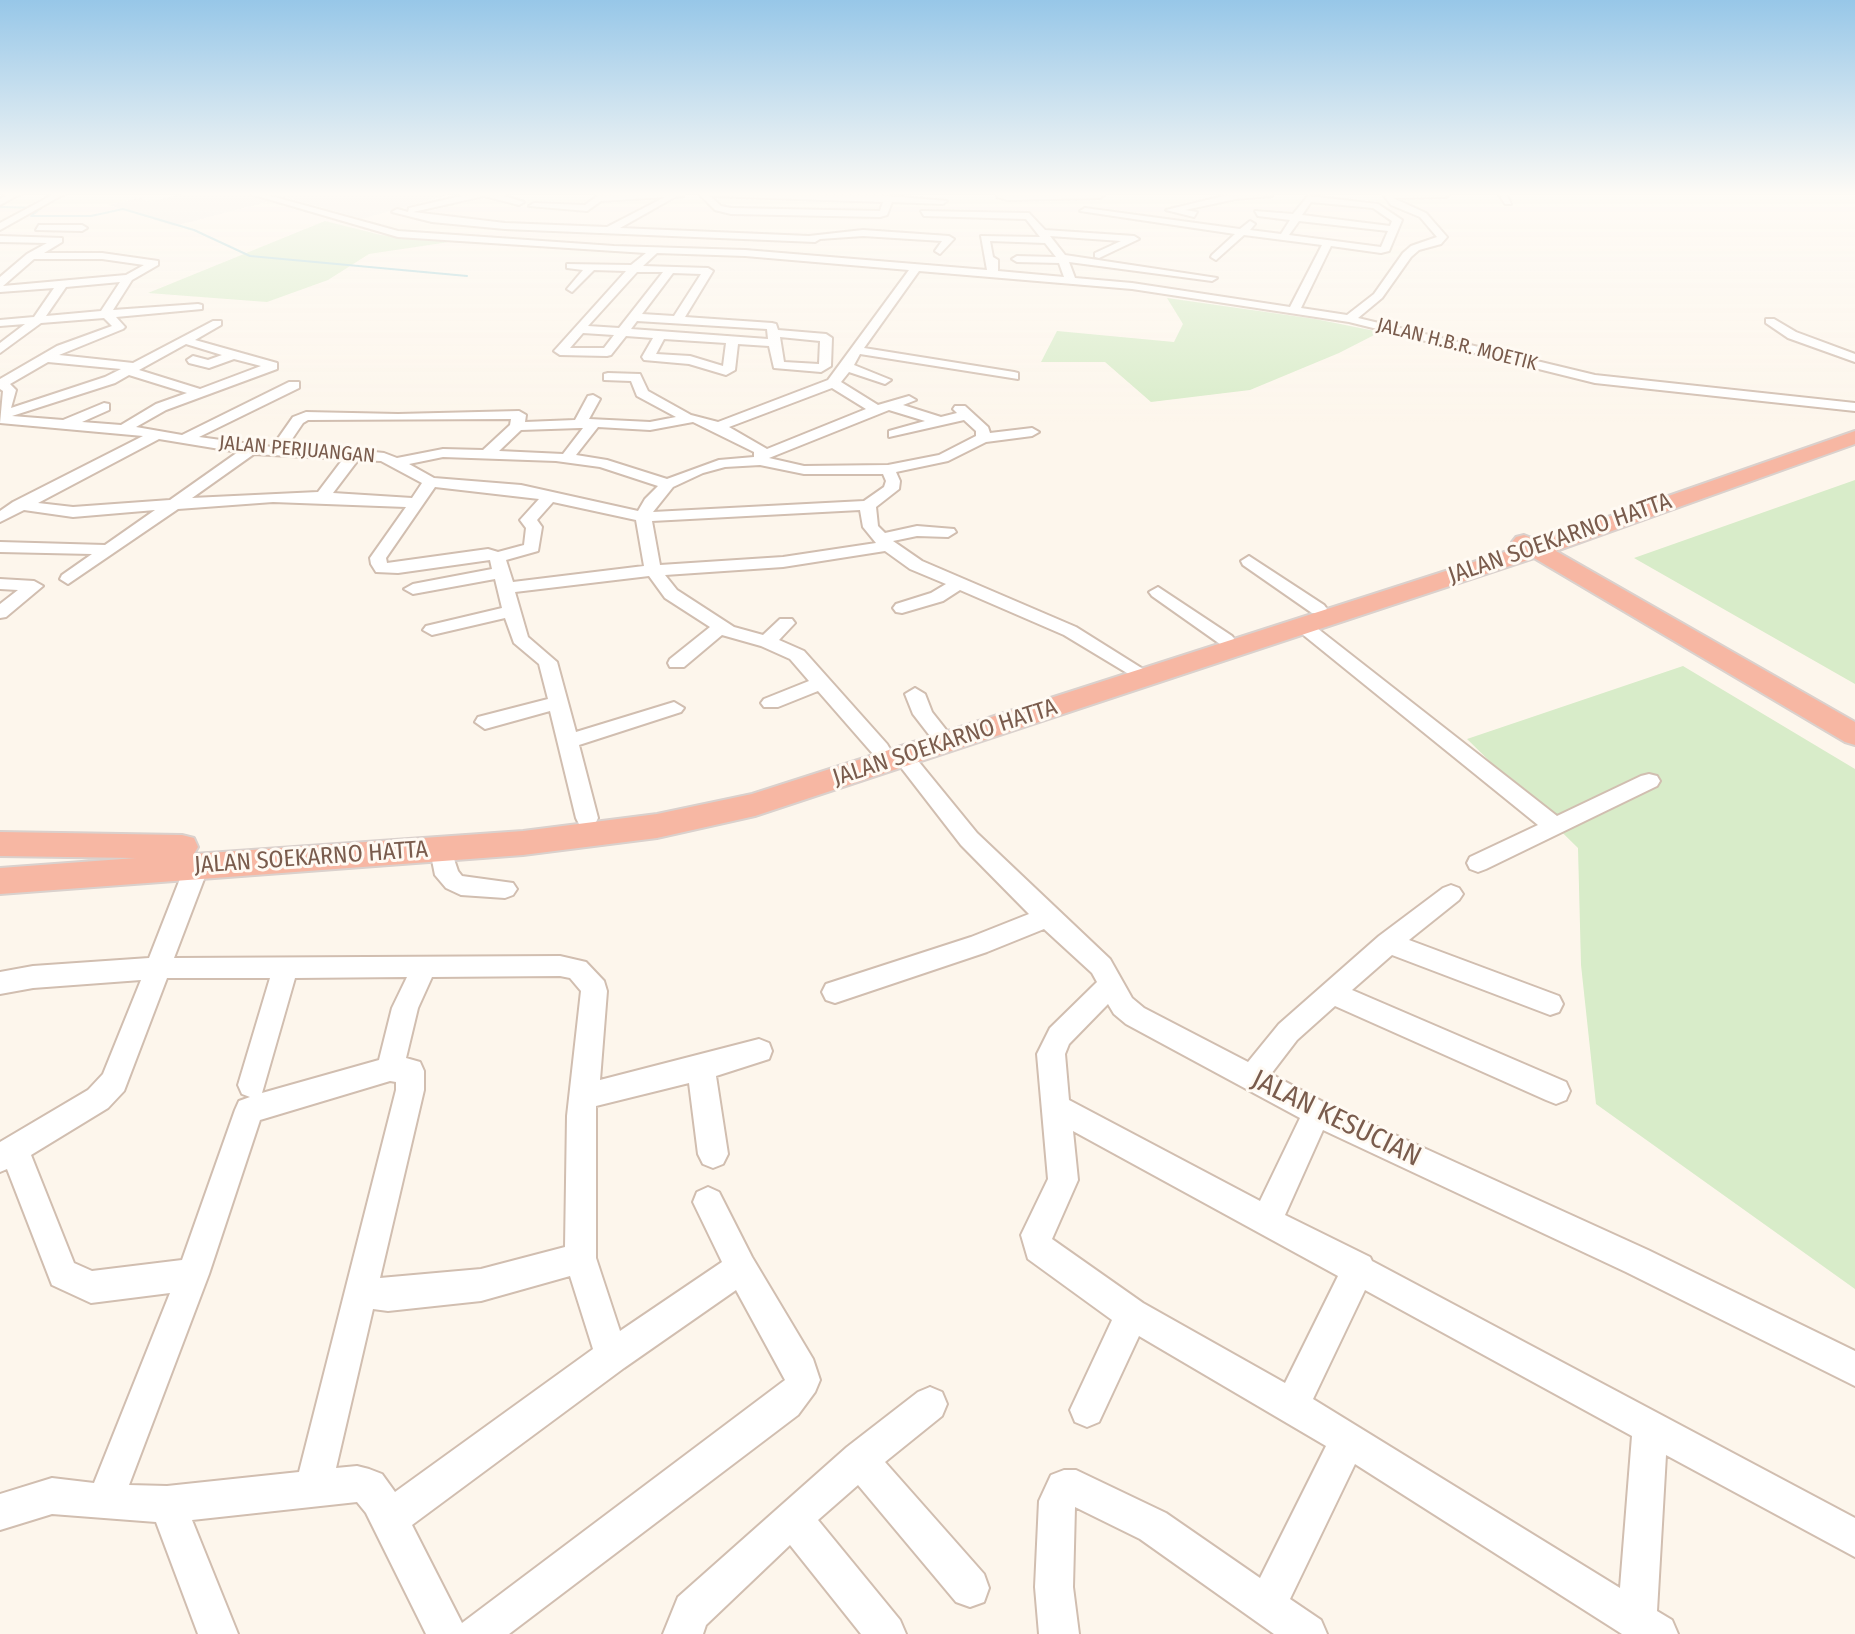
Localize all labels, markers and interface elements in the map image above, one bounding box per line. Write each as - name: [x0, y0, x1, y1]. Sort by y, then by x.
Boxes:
- street label: JALAN H.B.R. MOETIK: [1374, 313, 1540, 377]
- street label: JALAN PERJUANGAN: [218, 431, 376, 469]
- street label: JALAN SOEKARNO HATTA: [1445, 487, 1675, 591]
- street label: JALAN SOEKARNO HATTA: [829, 693, 1061, 793]
- street label: JALAN SOEKARNO HATTA: [193, 835, 429, 881]
- street label: JALAN KESUCIAN: [1246, 1063, 1426, 1175]

